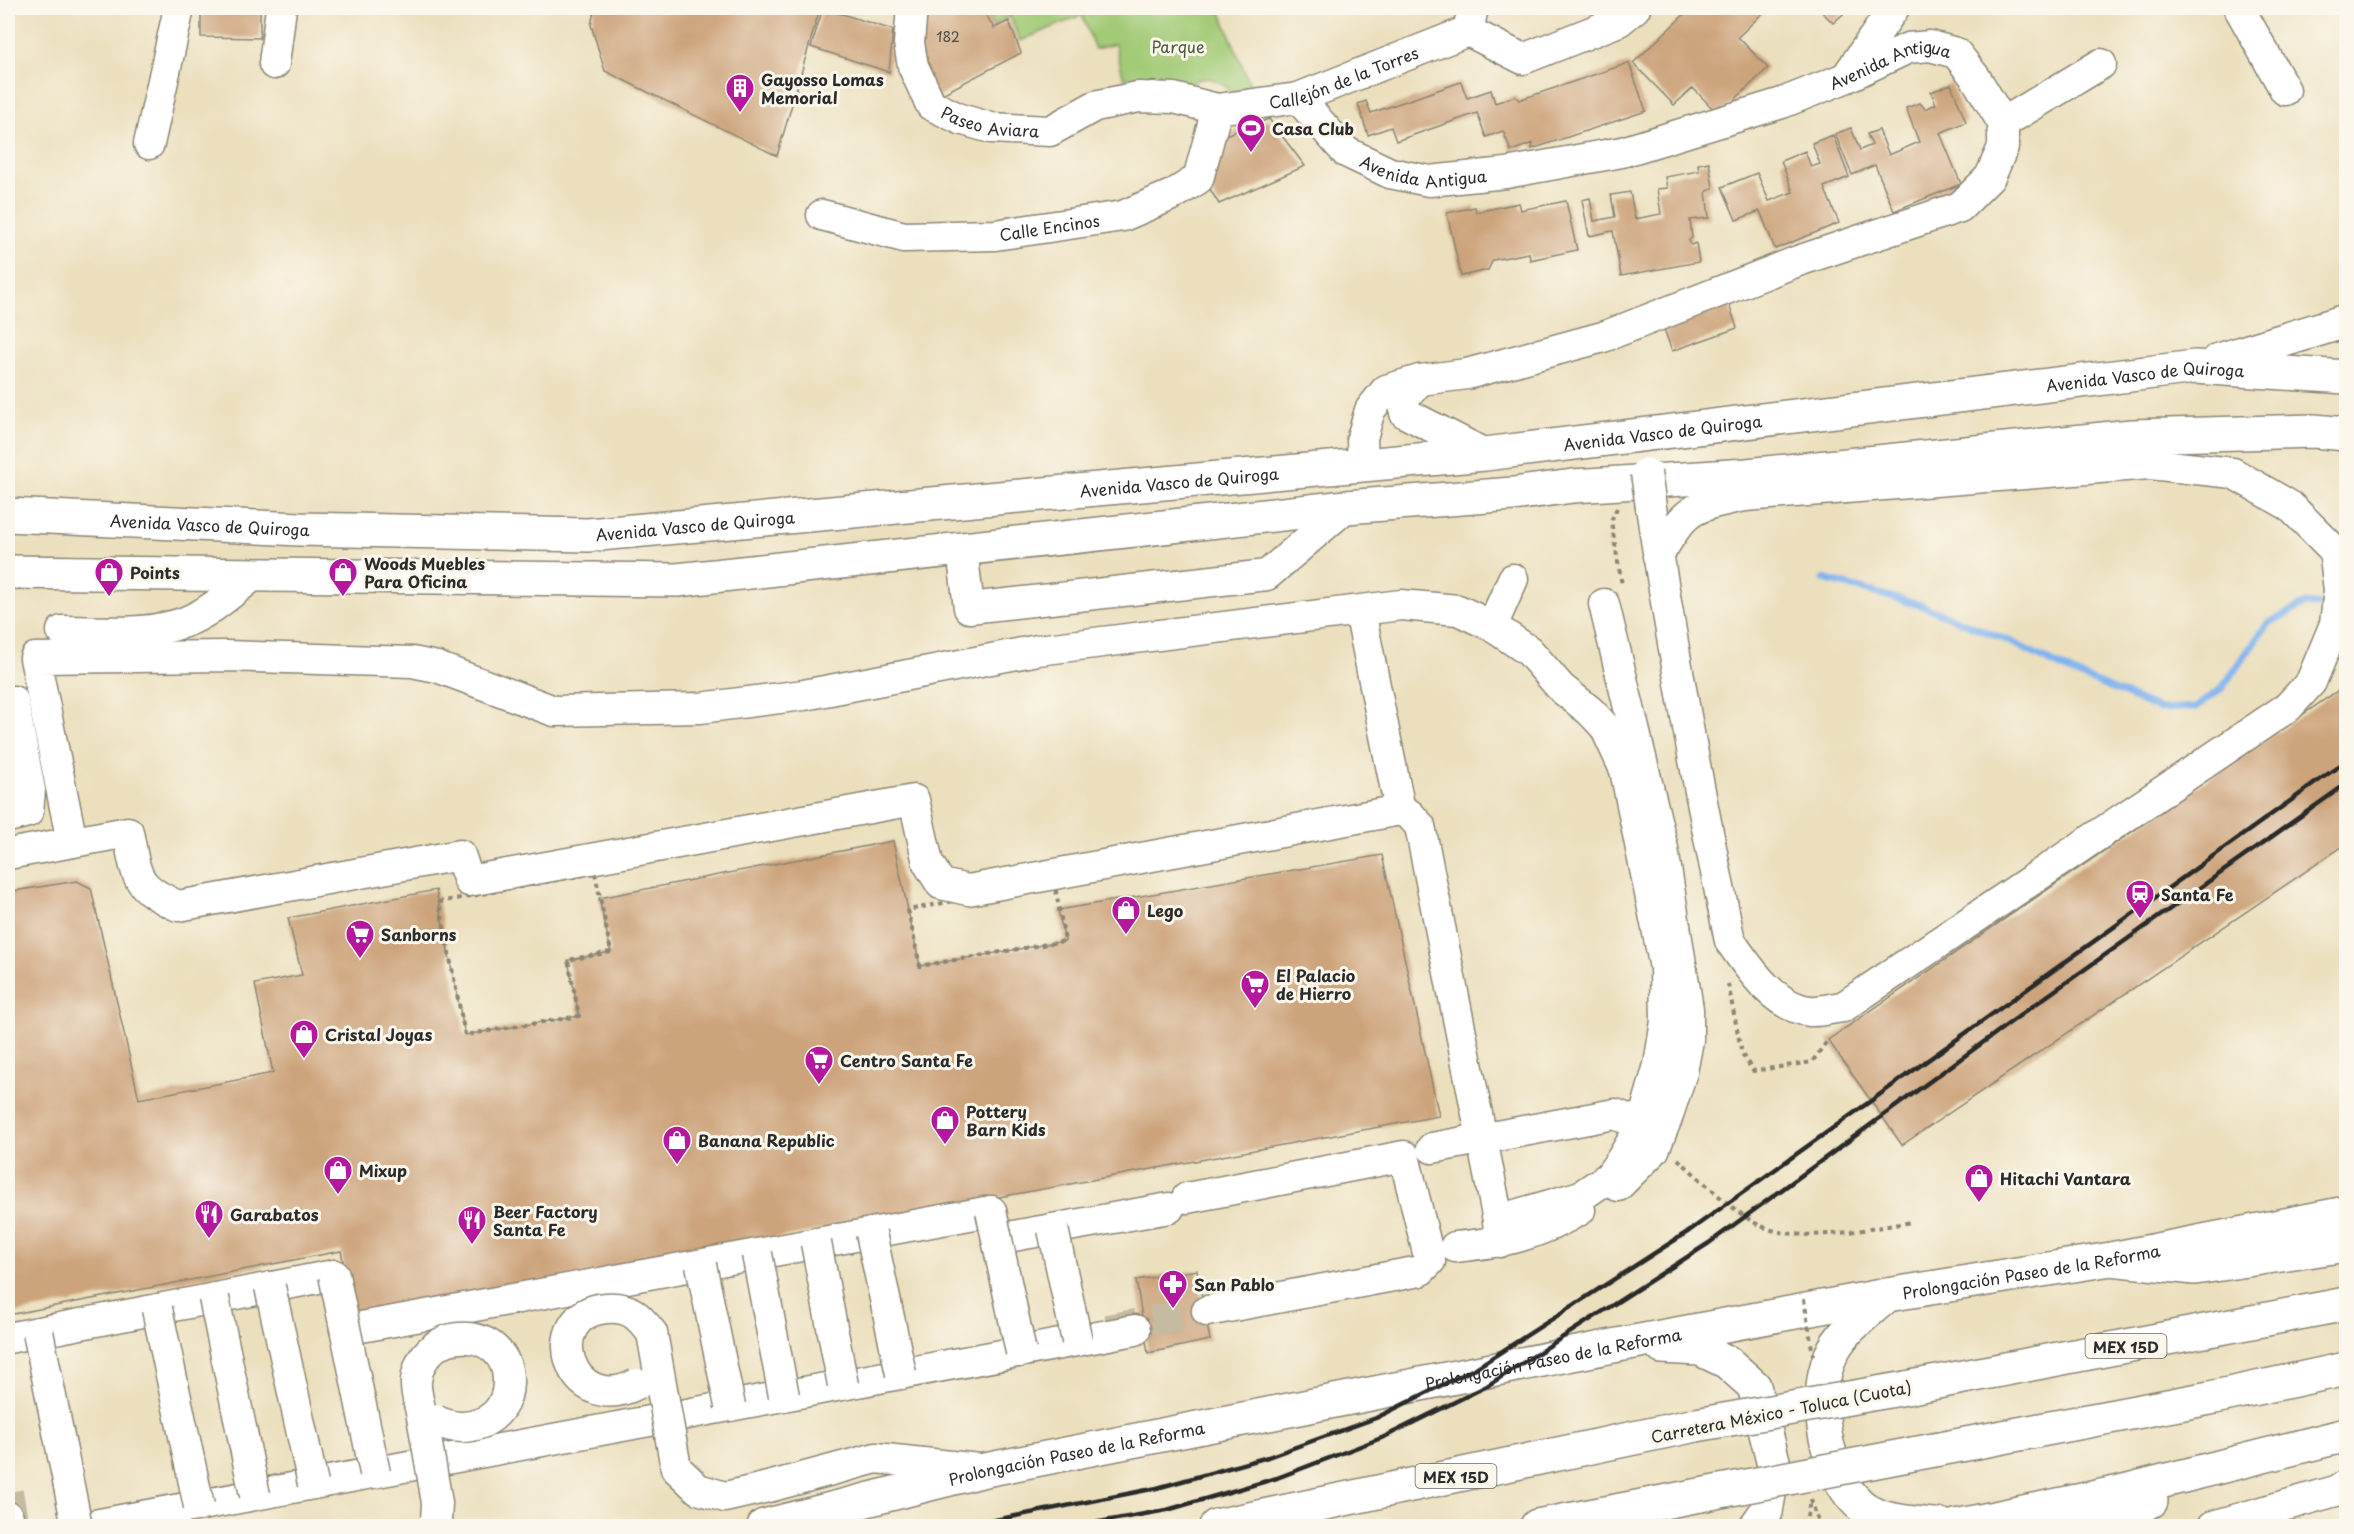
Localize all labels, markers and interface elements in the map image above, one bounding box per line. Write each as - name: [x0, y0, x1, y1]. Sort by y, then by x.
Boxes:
- house number: 182: [936, 26, 960, 47]
- park label: Parque: [1151, 34, 1205, 58]
- street label: Avenida Antigua: [1826, 34, 1954, 95]
- street label: Callejón de la Torres: [1267, 40, 1422, 114]
- place label: Gayosso Lomas Memorial: [761, 67, 884, 109]
- building icon: Gayosso Lomas Memorial: [724, 72, 756, 114]
- street label: Paseo Aviara: [937, 100, 1040, 142]
- sports icon: Casa Club: [1235, 112, 1267, 154]
- place label: Casa Club: [1272, 116, 1354, 140]
- street label: Avenida Antigua: [1356, 149, 1488, 193]
- street label: Calle Encinos: [998, 208, 1101, 246]
- street label: Avenida Vasco de Quiroga: [2044, 355, 2245, 397]
- street label: Avenida Vasco de Quiroga: [1562, 408, 1763, 456]
- street label: Avenida Vasco de Quiroga: [1079, 461, 1280, 503]
- street label: Avenida Vasco de Quiroga: [595, 504, 796, 546]
- street label: Avenida Vasco de Quiroga: [109, 508, 310, 541]
- place label: Woods Muebles Para Oficina: [364, 551, 486, 593]
- shop icon: Points: [93, 556, 125, 598]
- shop icon: Woods Muebles Para Oficina: [327, 556, 359, 598]
- place label: Points: [130, 560, 180, 584]
- station icon: Santa Fe: [2124, 878, 2156, 920]
- place label: Santa Fe: [2161, 882, 2234, 906]
- shop icon: Lego: [1110, 894, 1142, 936]
- place label: Lego: [1147, 898, 1184, 922]
- supermarket icon: Sanborns: [344, 918, 376, 960]
- place label: Sanborns: [381, 922, 457, 946]
- place label: El Palacio de Hierro: [1276, 963, 1355, 1005]
- supermarket icon: El Palacio de Hierro: [1239, 968, 1271, 1010]
- shop icon: Cristal Joyas: [288, 1018, 320, 1060]
- place label: Cristal Joyas: [325, 1022, 433, 1046]
- supermarket icon: Centro Santa Fe: [803, 1044, 835, 1086]
- place label: Centro Santa Fe: [840, 1048, 973, 1072]
- place label: Pottery Barn Kids: [966, 1099, 1046, 1141]
- shop icon: Pottery Barn Kids: [929, 1104, 961, 1146]
- shop icon: Banana Republic: [661, 1124, 693, 1166]
- place label: Banana Republic: [698, 1128, 835, 1152]
- shop icon: Mixup: [322, 1154, 354, 1196]
- place label: Mixup: [359, 1158, 407, 1182]
- shop icon: Hitachi Vantara: [1963, 1162, 1995, 1204]
- place label: Hitachi Vantara: [2000, 1166, 2131, 1190]
- restaurant icon: Garabatos: [193, 1198, 225, 1240]
- place label: Beer Factory Santa Fe: [493, 1199, 598, 1241]
- place label: Garabatos: [230, 1202, 319, 1226]
- restaurant icon: Beer Factory Santa Fe: [456, 1204, 488, 1246]
- street label: Prolongación Paseo de la Reforma: [1901, 1238, 2163, 1304]
- pharmacy icon: San Pablo: [1157, 1268, 1189, 1310]
- place label: San Pablo: [1194, 1272, 1274, 1296]
- street label: Prolongación Paseo de la Reforma: [1423, 1321, 1684, 1395]
- road number: MEX 15D: [2086, 1334, 2166, 1358]
- street label: Carretera México - Toluca (Cuota): [1649, 1374, 1913, 1448]
- street label: Prolongación Paseo de la Reforma: [946, 1415, 1207, 1491]
- road number: MEX 15D: [1416, 1464, 1496, 1488]

